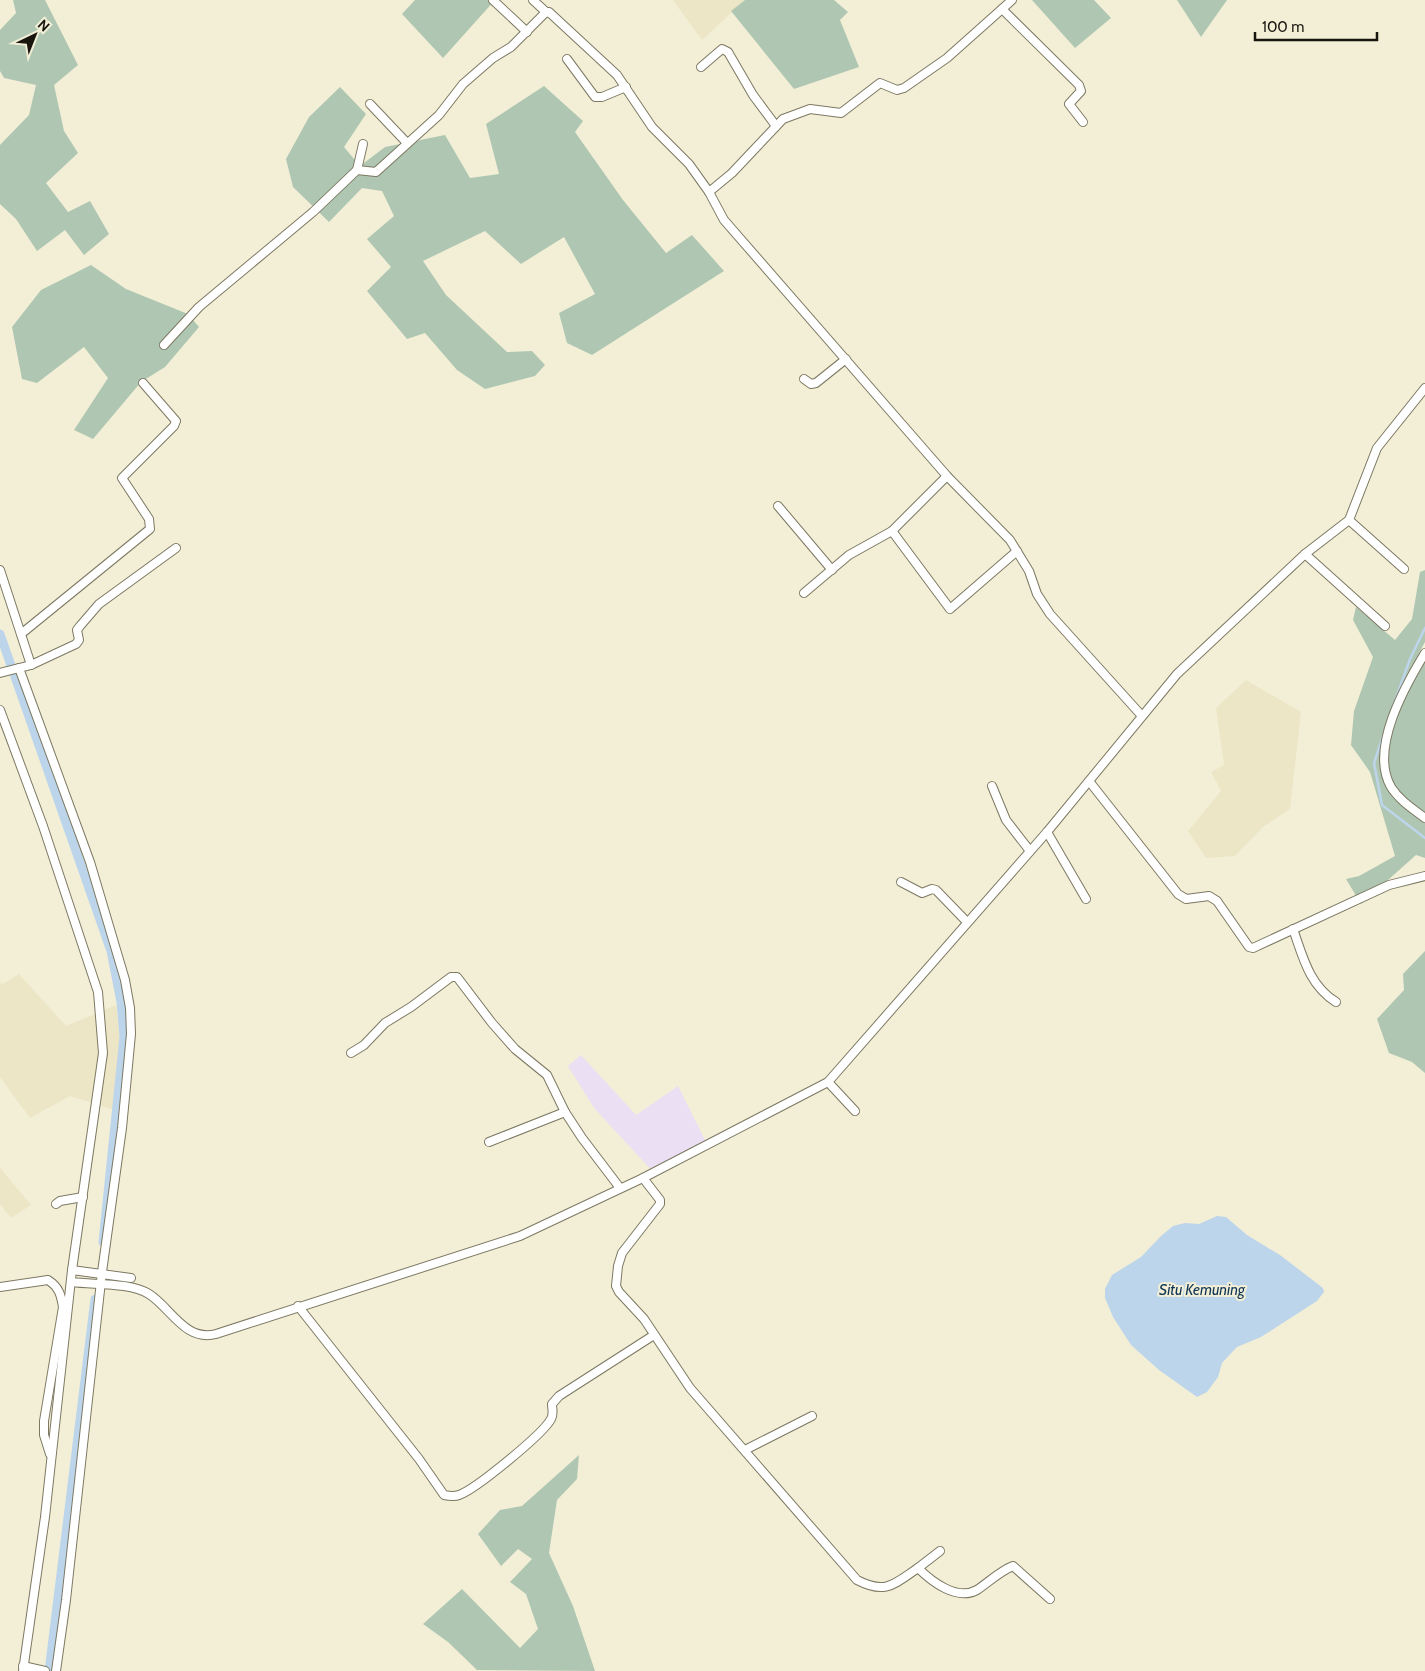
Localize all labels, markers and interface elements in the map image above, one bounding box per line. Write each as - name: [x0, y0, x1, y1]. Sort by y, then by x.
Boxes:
- north arrow: [10, 10, 60, 60]
- scale bar: [1255, 10, 1378, 42]
- text: N: [34, 16, 54, 35]
- text: 100 m: [1262, 18, 1304, 36]
- water label: Situ Kemuning: [1159, 1281, 1246, 1299]

